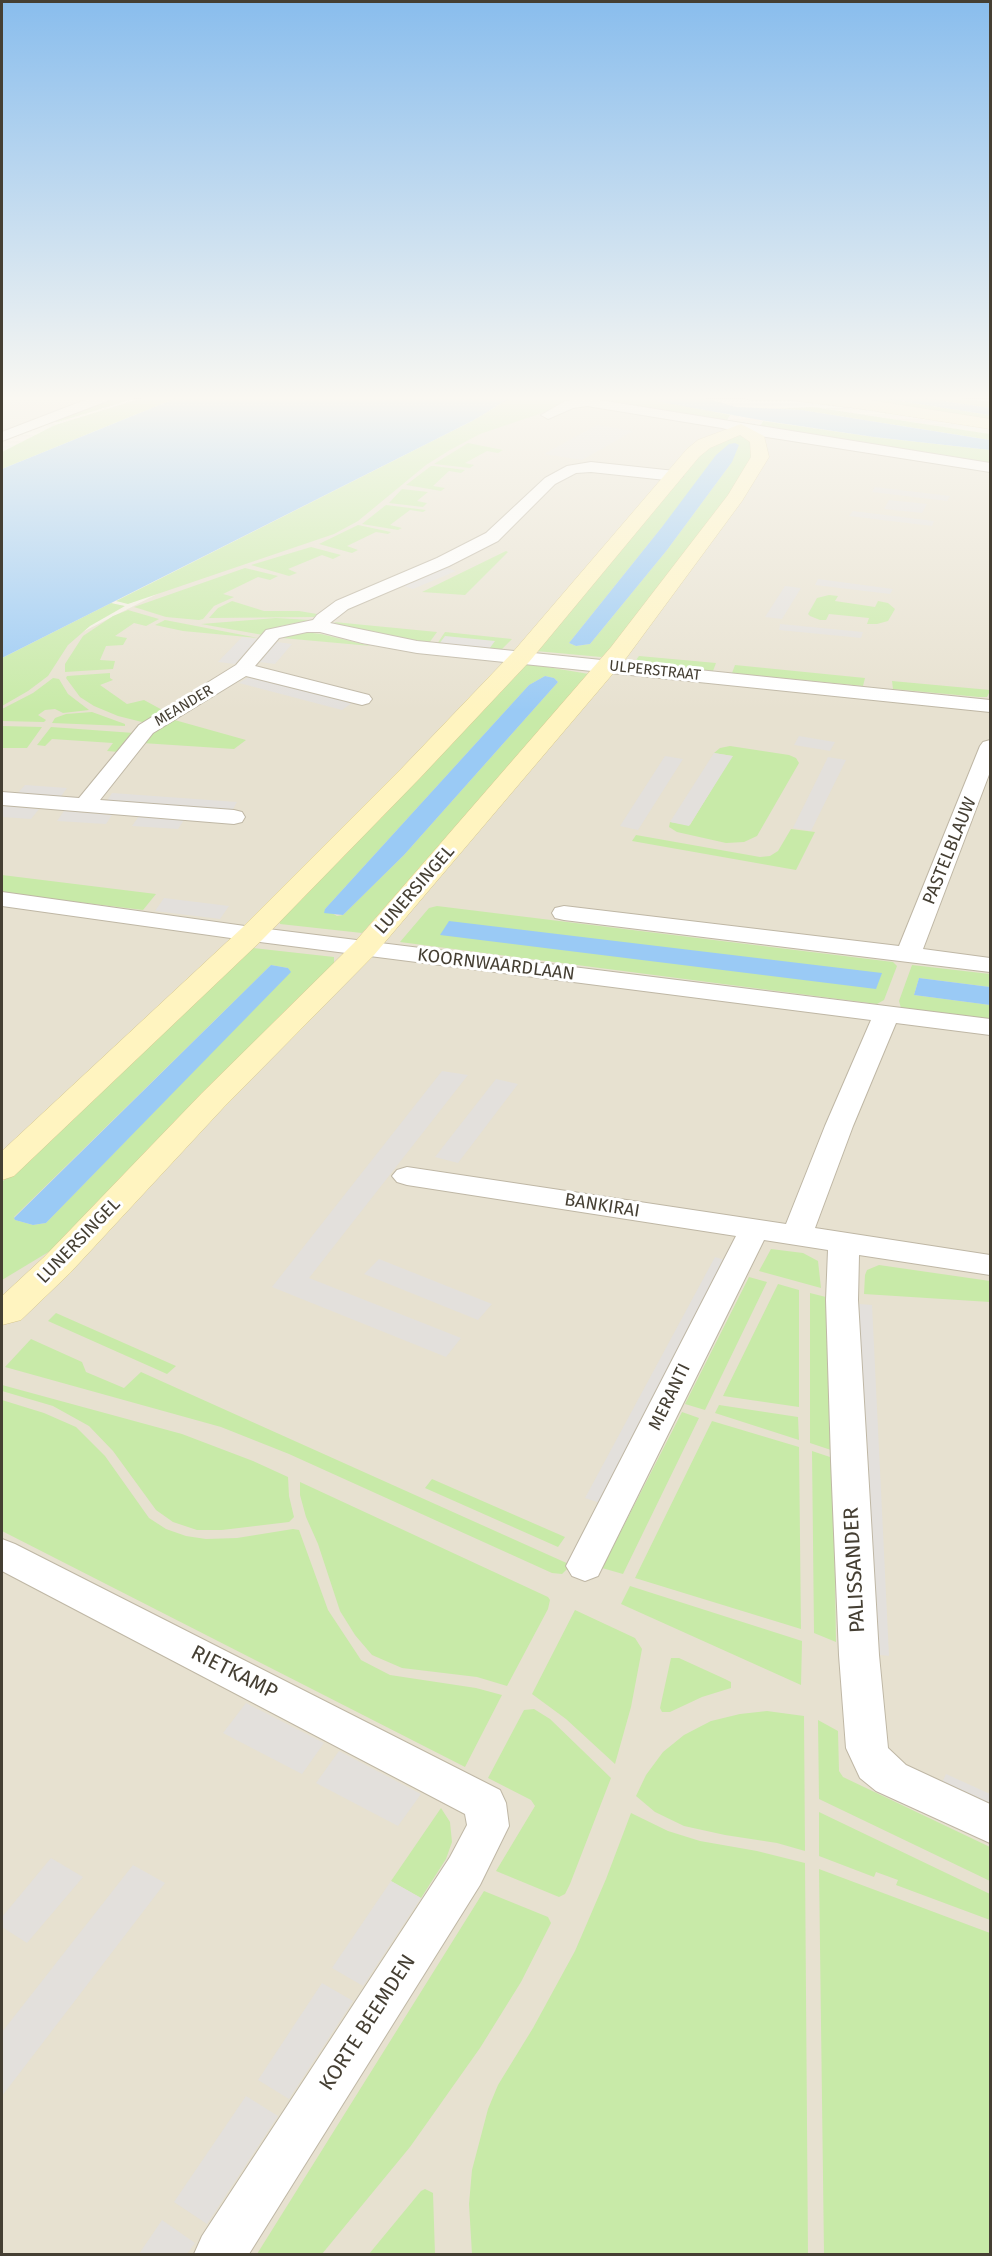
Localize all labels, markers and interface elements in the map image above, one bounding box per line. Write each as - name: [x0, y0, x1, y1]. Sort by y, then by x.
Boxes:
- street label: ULPERSTRAAT: [608, 657, 702, 685]
- street label: MEANDER: [151, 681, 217, 731]
- street label: PASTELBLAUW: [919, 794, 981, 908]
- street label: LUNERSINGEL: [371, 841, 459, 939]
- street label: KOORNWAARDLAAN: [416, 945, 576, 985]
- street label: BANKIRAI: [563, 1189, 641, 1223]
- street label: LUNERSINGEL: [33, 1194, 125, 1288]
- street label: MERANTI: [645, 1360, 695, 1434]
- street label: PALISSANDER: [839, 1506, 871, 1634]
- street label: RIETKAMP: [186, 1640, 282, 1706]
- street label: KORTE BEEMDEN: [315, 1950, 421, 2096]

